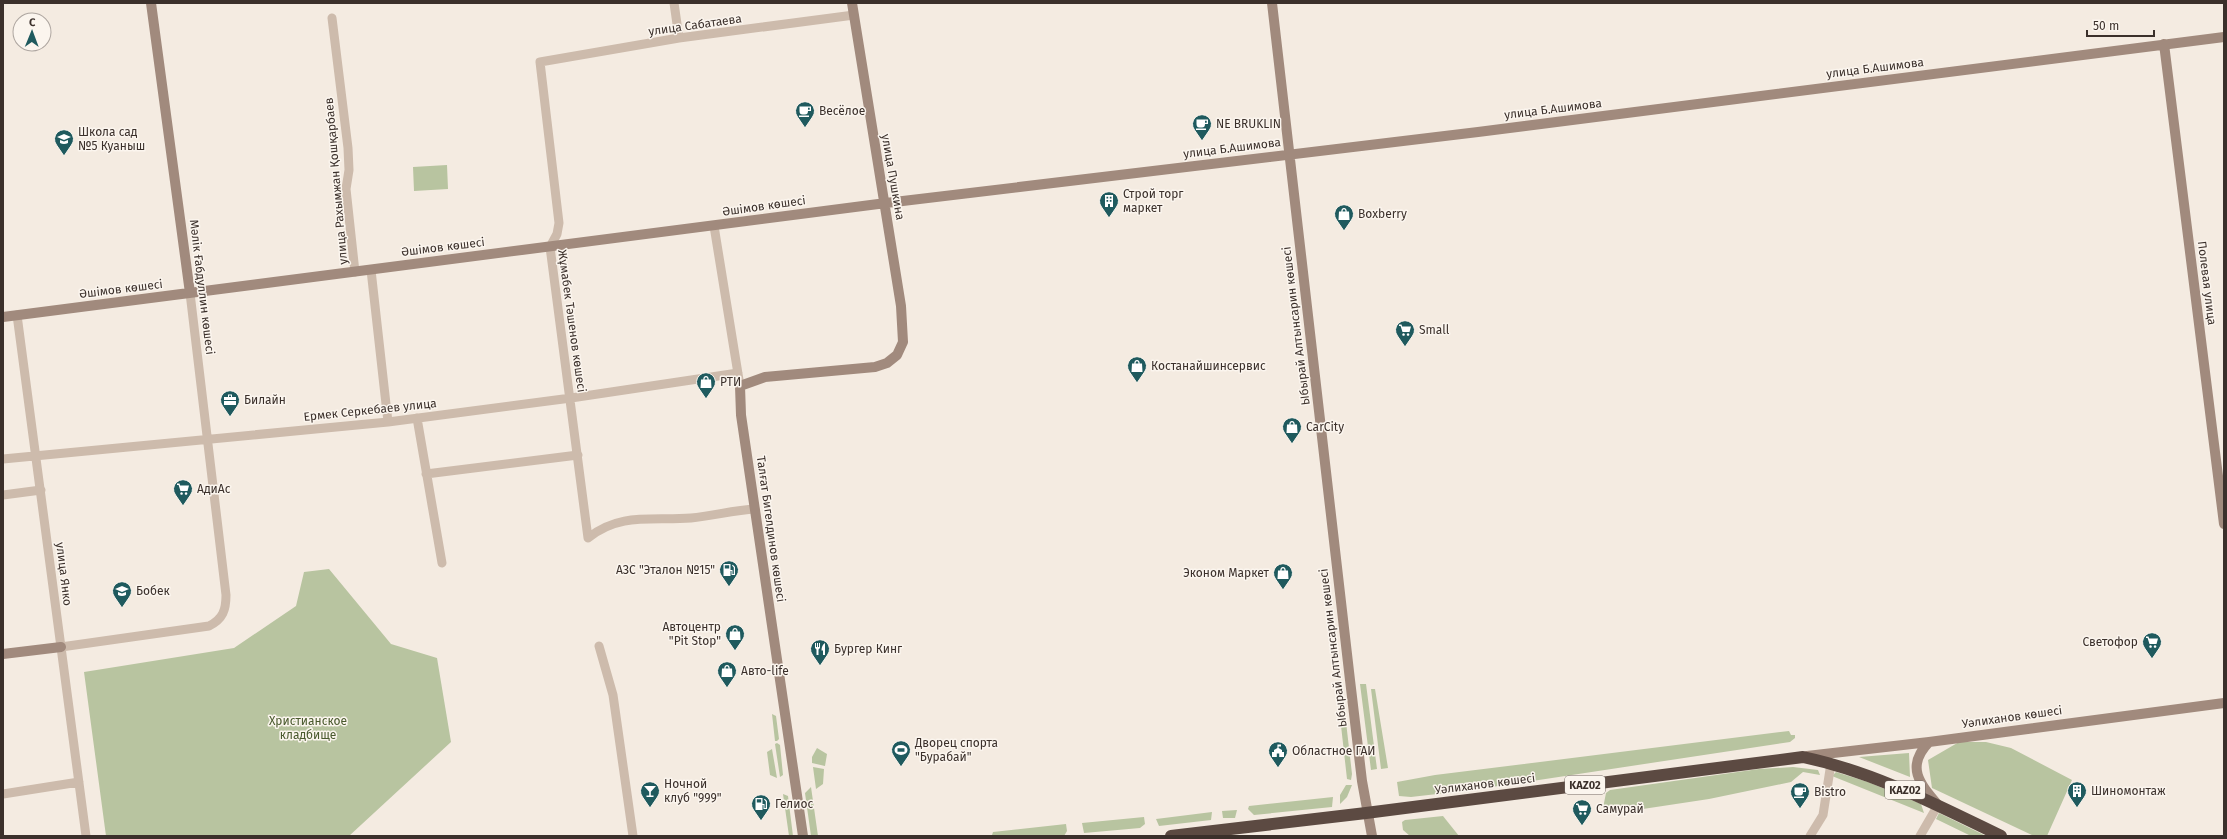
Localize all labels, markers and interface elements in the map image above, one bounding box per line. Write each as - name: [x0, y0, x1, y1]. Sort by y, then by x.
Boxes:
- north arrow: [12, 12, 52, 52]
- street label: улица Сабатаева: [647, 12, 743, 38]
- scale bar: [2087, 12, 2154, 38]
- text: С: [29, 16, 36, 29]
- text: 50 m: [2093, 19, 2119, 33]
- street label: улица Б.Ашимова: [1825, 55, 1925, 81]
- street label: улица Б.Ашимова: [1503, 96, 1603, 122]
- street label: улица Рахымжан Қошқарбаев: [322, 97, 350, 265]
- cafe icon: Весёлое: [794, 100, 816, 128]
- place label: Весёлое: [819, 104, 865, 118]
- cafe icon: NE BRUKLIN: [1191, 113, 1213, 141]
- place label: NE BRUKLIN: [1216, 117, 1281, 131]
- place label: Школа сад №5 Куаныш: [78, 125, 145, 153]
- school or university icon: Школа сад №5 Куаныш: [53, 128, 75, 156]
- street label: улица Пушкина: [879, 133, 907, 221]
- street label: улица Б.Ашимова: [1182, 135, 1282, 161]
- place label: Строй торг маркет: [1123, 187, 1184, 215]
- building icon: Строй торг маркет: [1098, 190, 1120, 218]
- street label: Әшімов көшесі: [721, 193, 807, 219]
- shop icon: Boxberry: [1333, 203, 1355, 231]
- place label: Boxberry: [1358, 207, 1407, 221]
- street label: Мәлік Ғабдуллин көшесі: [187, 219, 217, 355]
- street label: Әшімов көшесі: [400, 235, 486, 259]
- street label: Полевая улица: [2195, 240, 2219, 326]
- street label: Ыбырай Алтынсарин көшесі: [1279, 246, 1313, 406]
- street label: Жұмабек Тәшенов көшесі: [555, 249, 589, 393]
- street label: Әшімов көшесі: [78, 277, 164, 301]
- supermarket icon: Small: [1394, 319, 1416, 347]
- place label: Small: [1419, 323, 1450, 337]
- shop icon: Костанайшинсервис: [1126, 355, 1148, 383]
- place label: Костанайшинсервис: [1151, 359, 1266, 373]
- shop icon: РТИ: [695, 371, 717, 399]
- place label: РТИ: [720, 375, 741, 389]
- office icon: Билайн: [219, 389, 241, 417]
- place label: Билайн: [244, 393, 286, 407]
- street label: Ермек Серкебаев улица: [303, 396, 437, 424]
- shop icon: CarCity: [1281, 416, 1303, 444]
- place label: CarCity: [1306, 420, 1344, 434]
- street label: Талғат Бигелдинов көшесі: [754, 455, 788, 603]
- supermarket icon: АдиАс: [172, 478, 194, 506]
- place label: АдиАс: [197, 482, 231, 496]
- street label: улица Янко: [53, 541, 75, 607]
- fuel station icon: АЗС "Эталон №15": [718, 559, 740, 587]
- shop icon: Эконом Маркет: [1272, 562, 1294, 590]
- place label: АЗС "Эталон №15": [616, 563, 715, 577]
- place label: Эконом Маркет: [1183, 566, 1270, 580]
- street label: Ыбырай Алтынсарин көшесі: [1316, 568, 1350, 728]
- school or university icon: Бобек: [111, 580, 133, 608]
- place label: Бобек: [136, 584, 170, 598]
- place label: Автоцентр "Pit Stop": [662, 620, 721, 648]
- shop icon: Автоцентр "Pit Stop": [724, 623, 746, 651]
- supermarket icon: Светофор: [2141, 631, 2163, 659]
- place label: Светофор: [2082, 635, 2138, 649]
- restaurant icon: Бургер Кинг: [809, 638, 831, 666]
- place label: Бургер Кинг: [834, 642, 903, 656]
- shop icon: Авто-life: [716, 660, 738, 688]
- place label: Авто-life: [741, 664, 789, 678]
- street label: Уәлиханов көшесі: [1961, 703, 2063, 731]
- park label: Христианское кладбище: [269, 714, 347, 742]
- place label: Дворец спорта "Бурабай": [914, 736, 998, 764]
- sports icon: Дворец спорта "Бурабай": [890, 739, 912, 767]
- public building icon: Областное ГАИ: [1267, 740, 1289, 768]
- place label: Областное ГАИ: [1292, 744, 1376, 758]
- street label: Уәлиханов көшесі: [1434, 771, 1536, 797]
- road number: KАZ02: [1565, 776, 1605, 794]
- place label: Ночной клуб "999": [664, 777, 722, 805]
- bar icon: Ночной клуб "999": [639, 780, 661, 808]
- building icon: Шиномонтаж: [2066, 780, 2088, 808]
- cafe icon: Bistro: [1789, 781, 1811, 809]
- road number: KАZ02: [1885, 781, 1925, 799]
- place label: Шиномонтаж: [2091, 784, 2166, 798]
- place label: Bistro: [1814, 785, 1846, 799]
- fuel station icon: Гелиос: [750, 793, 772, 821]
- place label: Гелиос: [775, 797, 813, 811]
- supermarket icon: Самурай: [1571, 798, 1593, 826]
- place label: Самурай: [1596, 802, 1644, 816]

